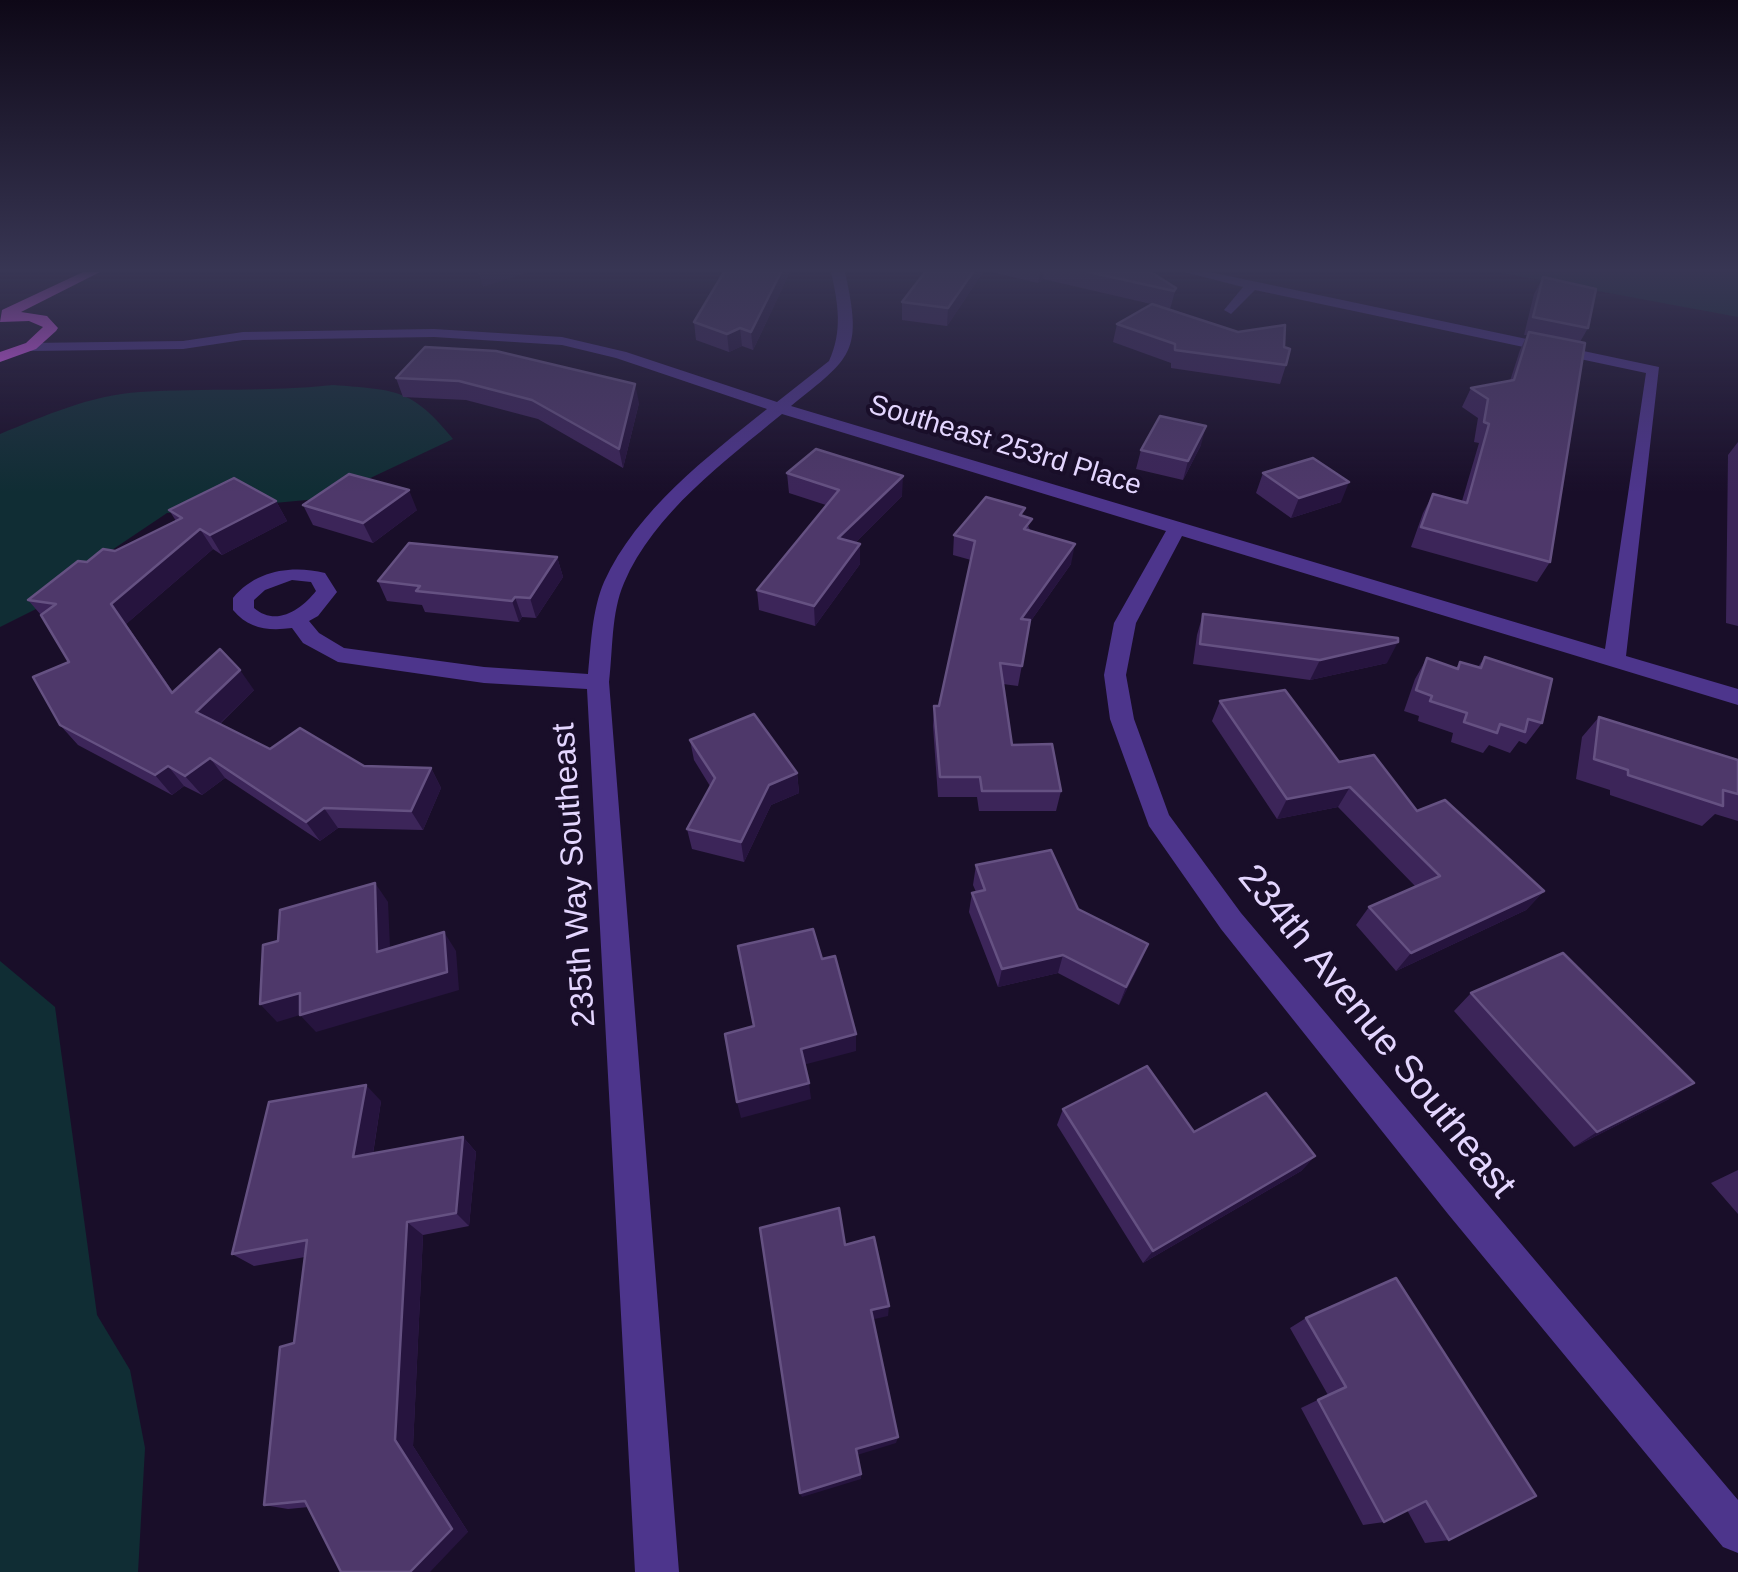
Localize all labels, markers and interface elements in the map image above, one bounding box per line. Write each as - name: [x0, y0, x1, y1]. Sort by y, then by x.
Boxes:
- street label: Southeast 253rd Place: [865, 389, 1145, 503]
- street label: 235th Way Southeast: [545, 722, 605, 1028]
- street label: 234th Avenue Southeast: [1228, 856, 1524, 1208]

